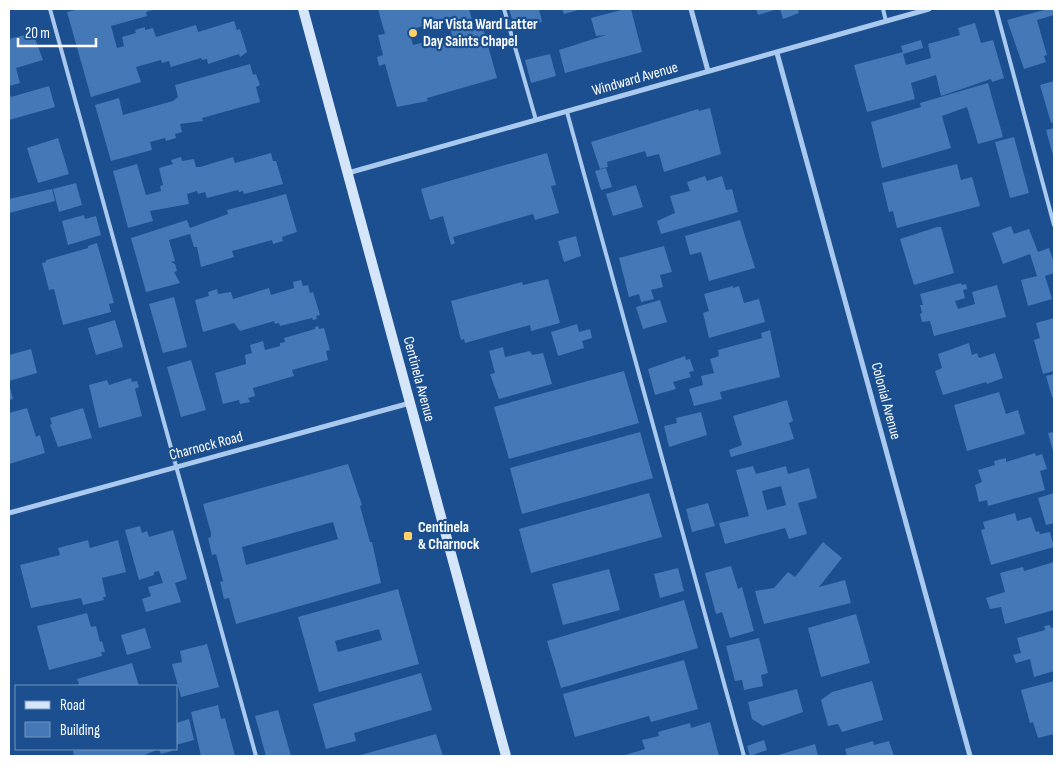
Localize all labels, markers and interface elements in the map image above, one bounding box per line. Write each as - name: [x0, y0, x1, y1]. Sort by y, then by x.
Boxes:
- scale bar: [18, 15, 95, 47]
- place label: Mar Vista Ward Latter Day Saints Chapel: [423, 15, 538, 51]
- text: 20 m: [25, 24, 50, 43]
- marker: Mar Vista Ward Latter Day Saints Chapel: [407, 27, 419, 39]
- street label: Windward Avenue: [590, 58, 680, 100]
- street label: Centinela Avenue: [399, 334, 439, 424]
- street label: Colonial Avenue: [867, 360, 905, 442]
- street label: Charnock Road: [167, 427, 245, 465]
- place label: Centinela & Charnock: [418, 518, 480, 554]
- marker: Centinela & Charnock: [402, 530, 414, 542]
- legend: [15, 685, 178, 750]
- text: Road: [60, 696, 85, 715]
- text: Building: [60, 721, 100, 740]

